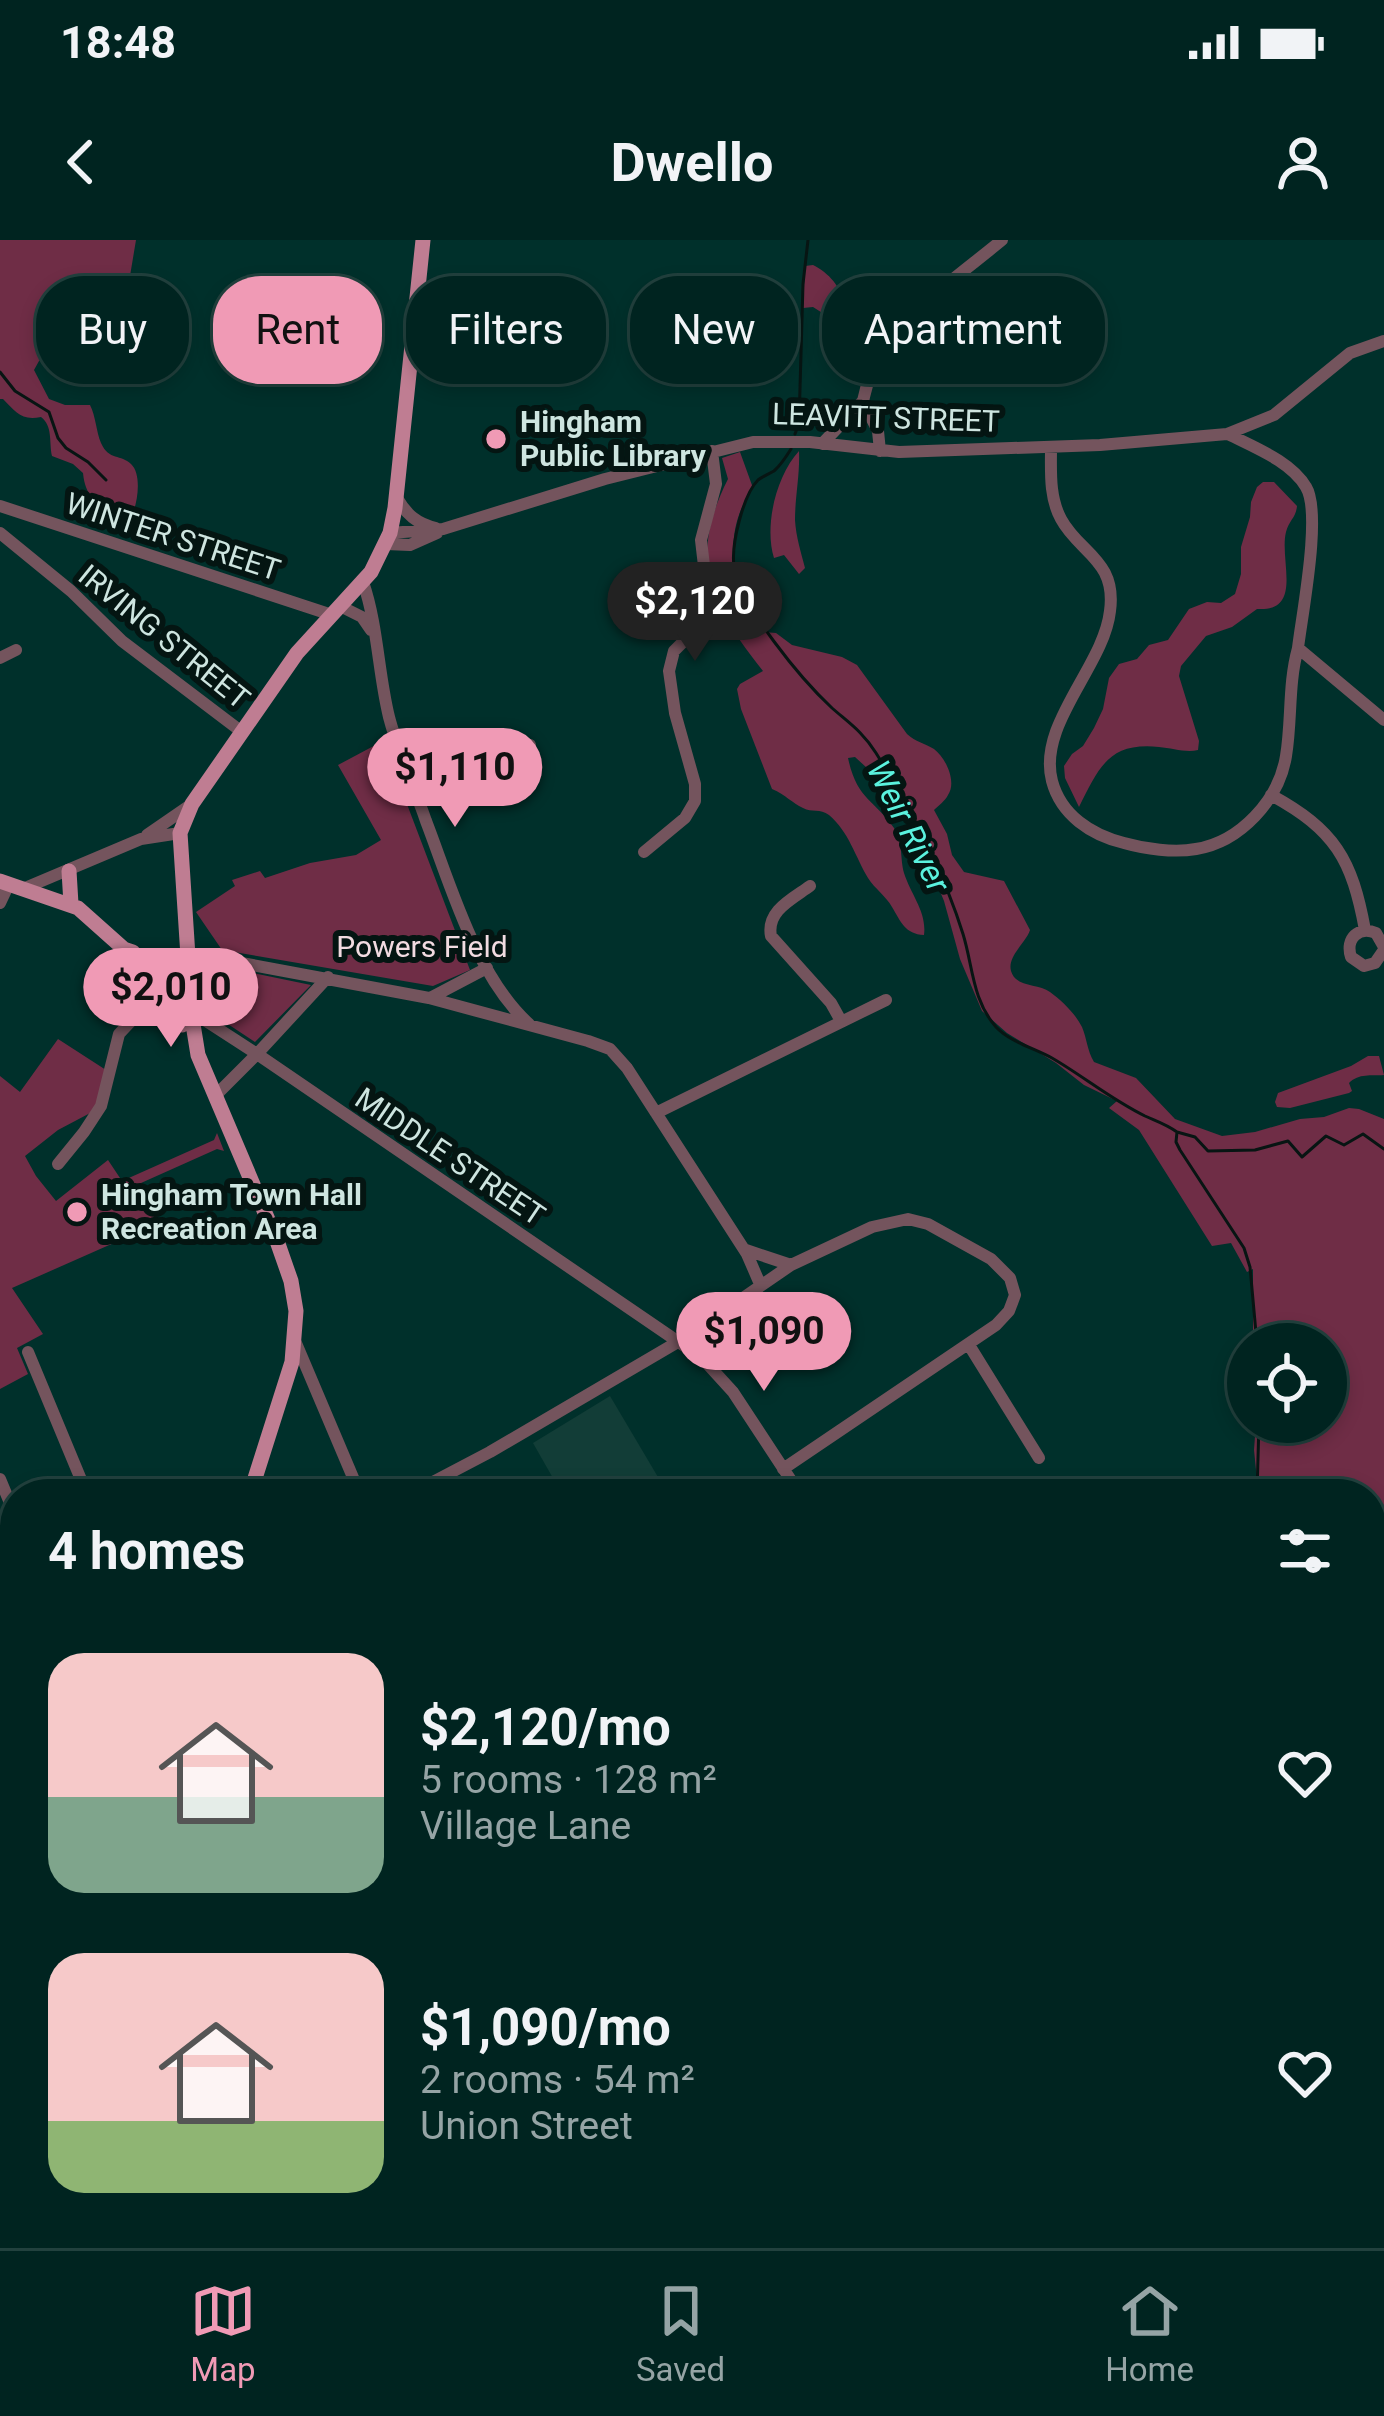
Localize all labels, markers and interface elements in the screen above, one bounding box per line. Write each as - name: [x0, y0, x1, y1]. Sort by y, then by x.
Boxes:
- text: 18:48: [60, 16, 176, 69]
- icon: back: [48, 129, 114, 195]
- icon: person: [1270, 129, 1336, 195]
- text: Dwello: [611, 131, 773, 194]
- chip: Buy: [36, 276, 189, 384]
- chip: Rent: [213, 276, 382, 384]
- chip: Filters: [406, 276, 606, 384]
- chip: New: [630, 276, 798, 384]
- chip: Apartment: [822, 276, 1105, 384]
- street label: LEAVITT STREET: [772, 396, 1001, 439]
- place label: Hingham Public Library: [520, 404, 707, 473]
- marker: Hingham Public Library: [483, 426, 509, 452]
- street label: WINTER STREET: [62, 485, 285, 588]
- street label: IRVING STREET: [72, 557, 257, 716]
- pin: $2,120: [597, 562, 793, 664]
- text: $2,120: [634, 578, 756, 624]
- pin: $1,110: [357, 728, 553, 830]
- text: $1,110: [394, 744, 516, 790]
- water label: Weir River: [859, 754, 959, 899]
- park label: Powers Field: [336, 929, 508, 964]
- pin: $2,010: [73, 948, 269, 1050]
- text: $2,010: [110, 964, 232, 1010]
- street label: MIDDLE STREET: [349, 1080, 552, 1233]
- place label: Hingham Town Hall Recreation Area: [101, 1177, 362, 1246]
- marker: Hingham Town Hall Recreation Area: [64, 1199, 90, 1225]
- pin: $1,090: [666, 1292, 862, 1394]
- text: $1,090: [703, 1308, 825, 1354]
- map controls: [1227, 1323, 1347, 1443]
- button: locate: [1227, 1323, 1347, 1443]
- icon: filters: [1272, 1518, 1338, 1584]
- text: 4 homes: [48, 1522, 245, 1581]
- text: $2,120/mo: [420, 1698, 671, 1757]
- icon: home: [144, 1701, 288, 1845]
- icon: heart: [1272, 1740, 1338, 1806]
- text: 5 rooms · 128 m²: [420, 1757, 717, 1803]
- text: Village Lane: [420, 1803, 631, 1849]
- text: $1,090/mo: [420, 1998, 671, 2057]
- icon: home: [144, 2001, 288, 2145]
- icon: heart: [1272, 2040, 1338, 2106]
- text: 2 rooms · 54 m²: [420, 2057, 695, 2103]
- text: Union Street: [420, 2103, 633, 2149]
- tab: Map: [190, 2278, 256, 2389]
- tab: Saved: [636, 2278, 725, 2389]
- tab: Home: [1105, 2278, 1194, 2389]

